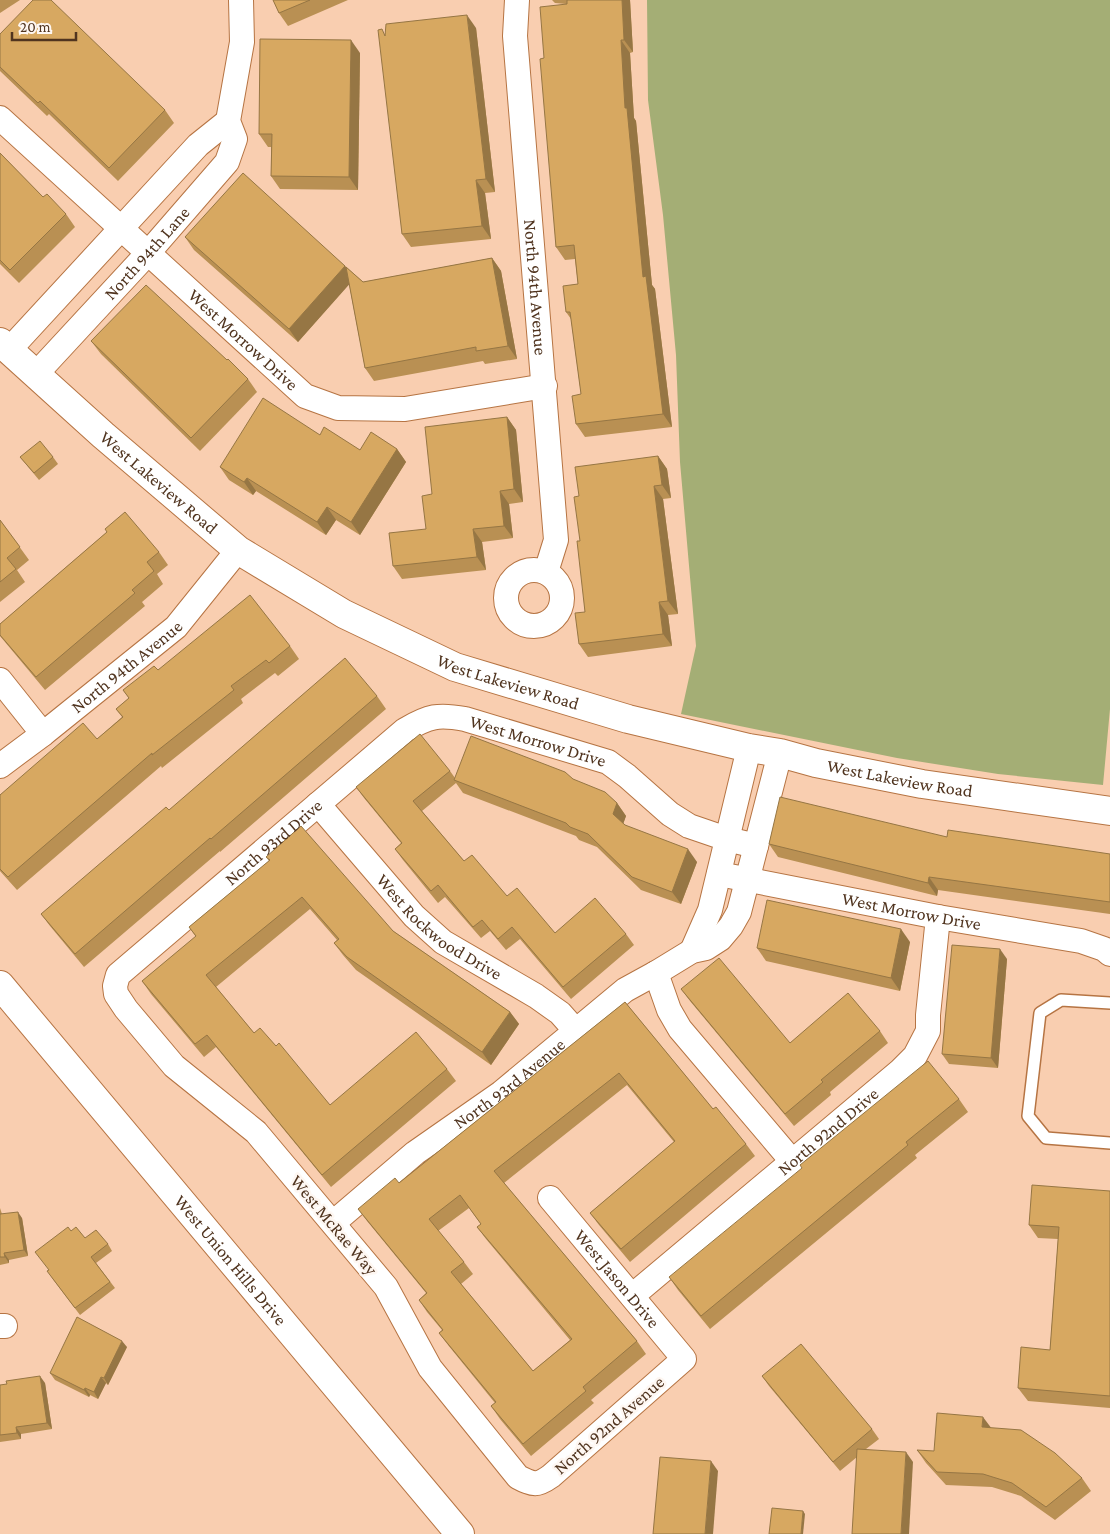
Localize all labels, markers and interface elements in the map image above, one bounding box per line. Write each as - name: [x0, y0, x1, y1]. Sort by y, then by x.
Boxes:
- scale bar: [12, 10, 76, 42]
- text: 20 m: [20, 19, 51, 35]
- street label: North 94th Lane: [100, 202, 194, 304]
- street label: North 94th Avenue: [520, 218, 551, 356]
- street label: West Morrow Drive: [184, 285, 302, 395]
- street label: West Lakeview Road: [96, 427, 222, 538]
- street label: North 94th Avenue: [67, 617, 187, 717]
- street label: West Lakeview Road: [434, 650, 582, 714]
- street label: West Morrow Drive: [467, 711, 608, 771]
- street label: West Lakeview Road: [825, 755, 975, 801]
- street label: North 93rd Drive: [221, 795, 326, 889]
- street label: West Rockwood Drive: [372, 870, 505, 984]
- street label: West Morrow Drive: [840, 888, 983, 934]
- street label: North 93rd Avenue: [450, 1034, 569, 1133]
- street label: North 92nd Drive: [774, 1083, 883, 1179]
- street label: West McRae Way: [286, 1171, 382, 1280]
- street label: West Union Hills Drive: [170, 1191, 291, 1329]
- street label: West Jason Drive: [570, 1225, 664, 1332]
- street label: North 92nd Avenue: [550, 1372, 668, 1478]

